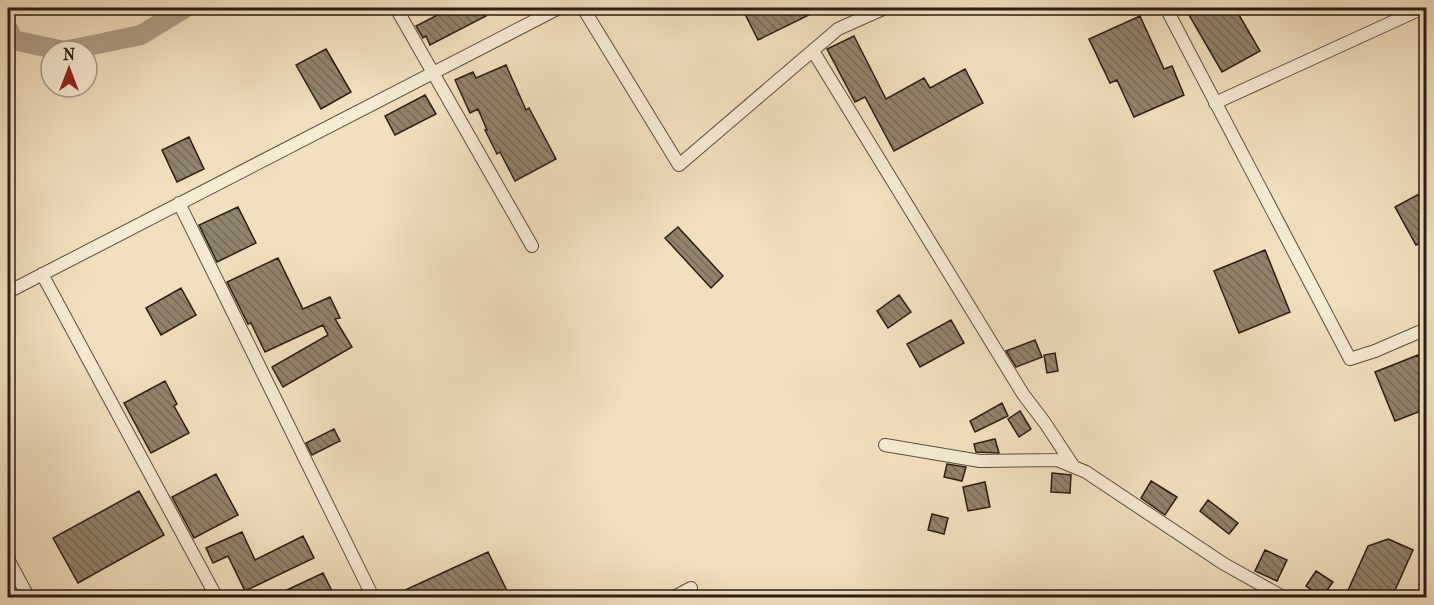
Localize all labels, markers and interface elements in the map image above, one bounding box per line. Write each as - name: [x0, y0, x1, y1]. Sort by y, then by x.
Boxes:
- north arrow: [39, 39, 99, 99]
- text: N: [63, 45, 76, 64]

